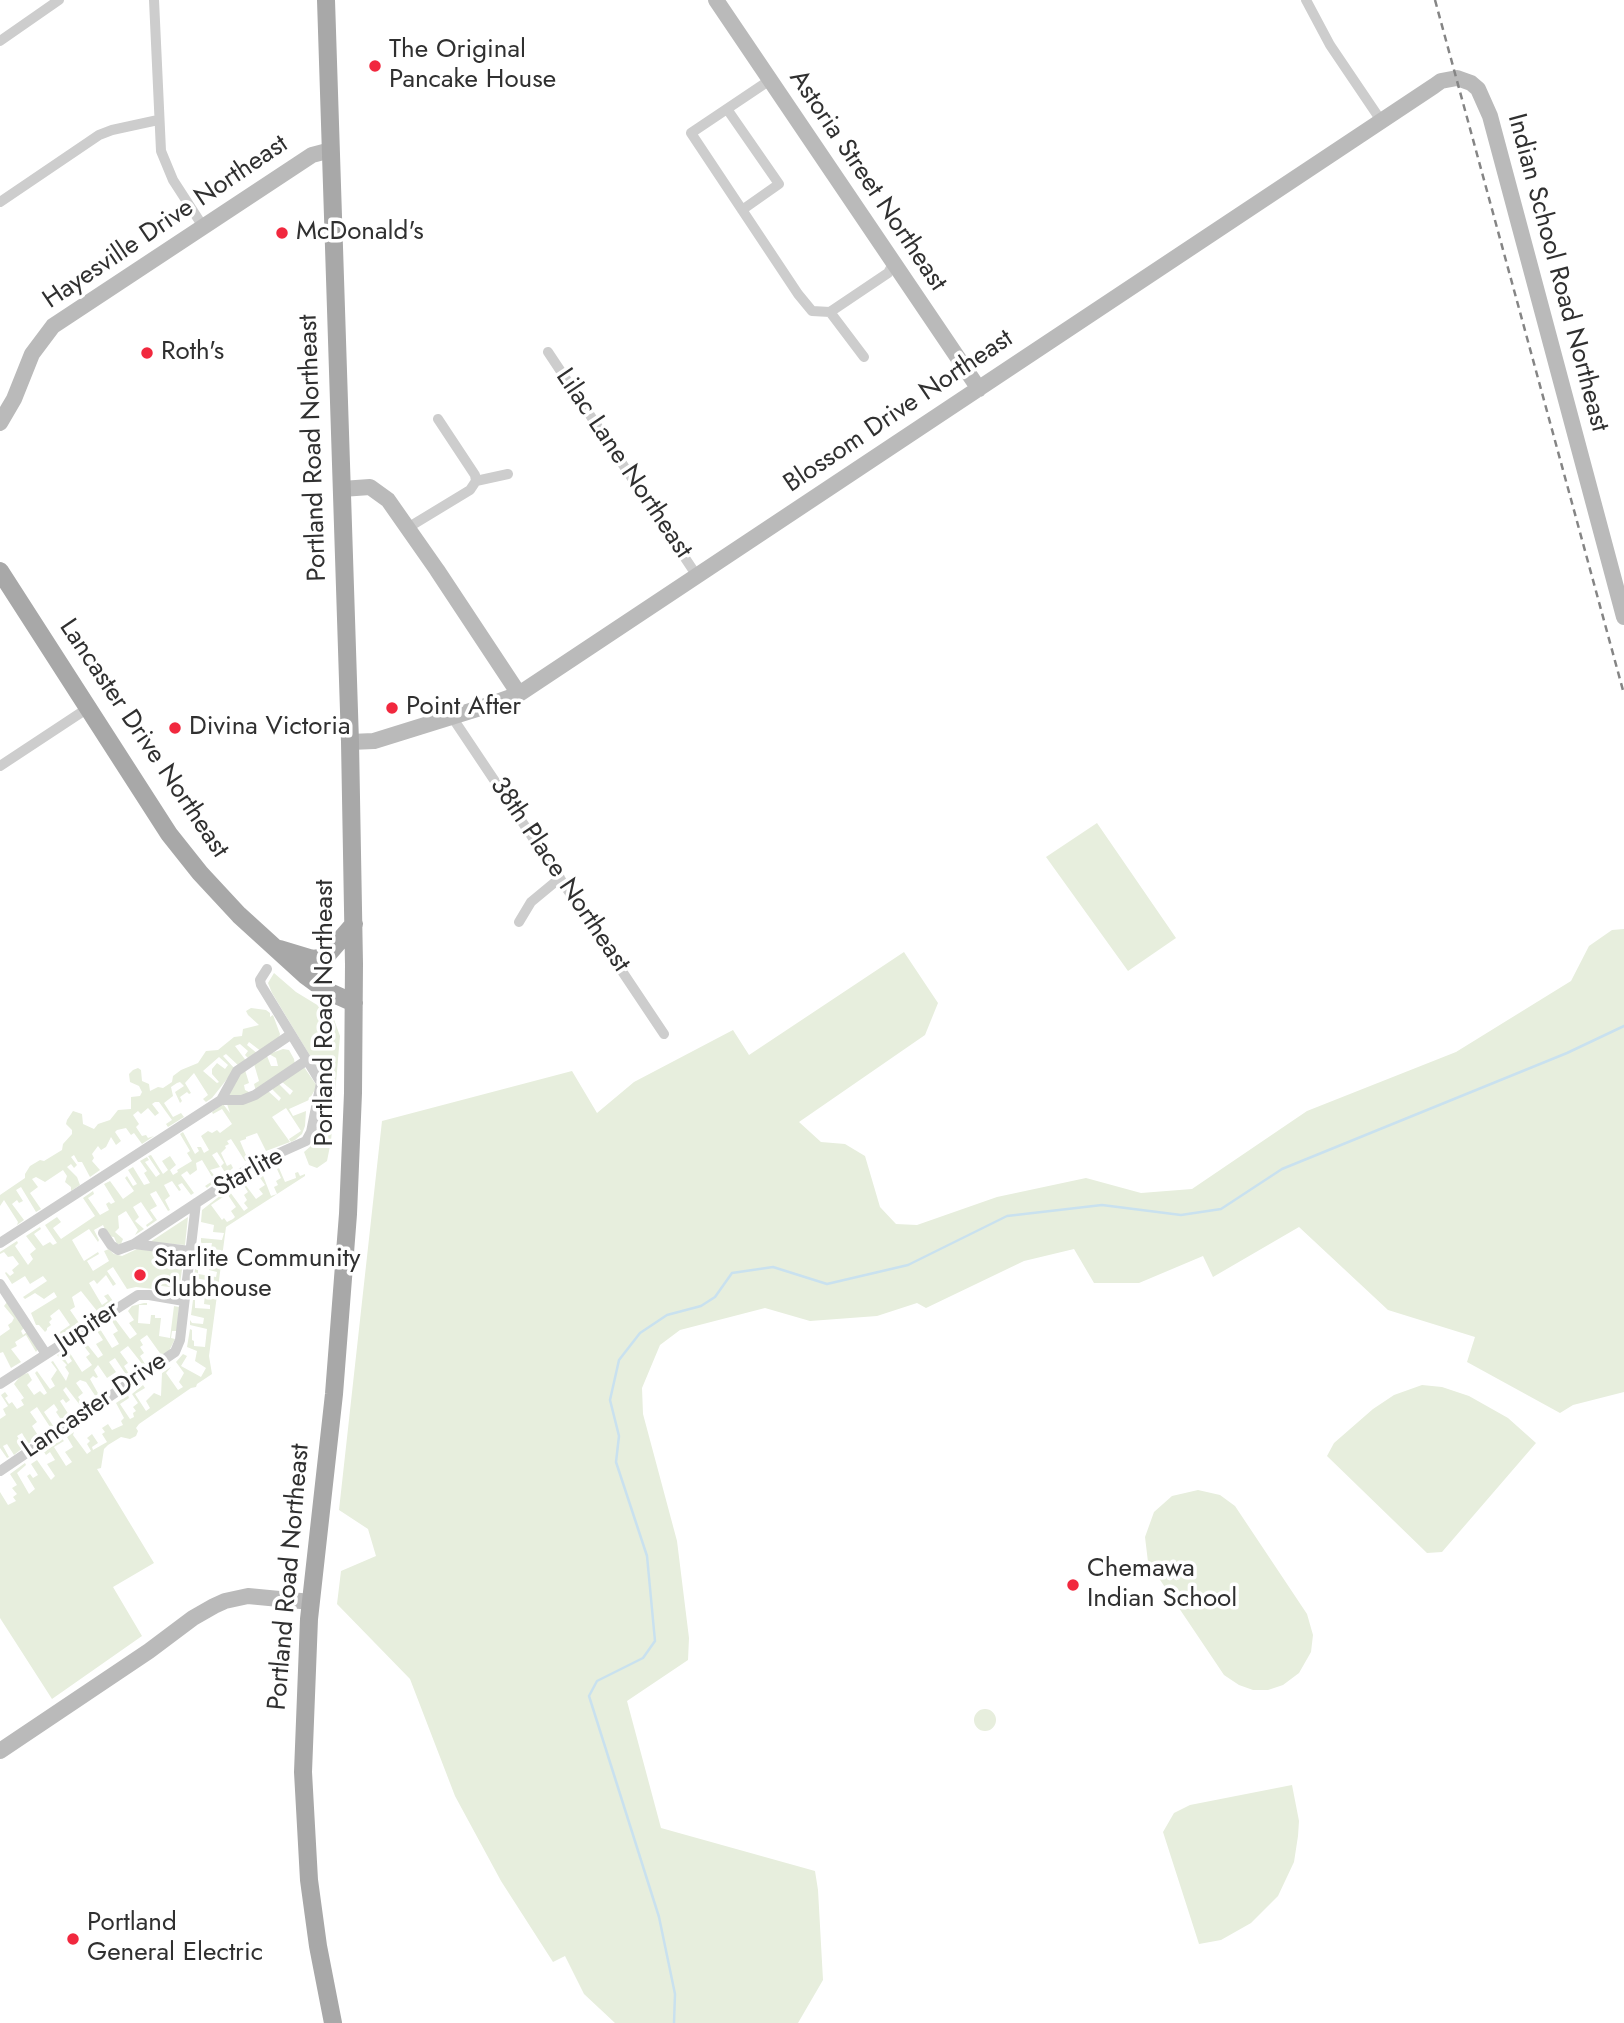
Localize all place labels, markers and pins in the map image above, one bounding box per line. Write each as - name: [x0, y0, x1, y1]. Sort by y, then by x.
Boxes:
- place label: The Original Pancake House: [389, 35, 556, 96]
- marker: The Original Pancake House: [367, 58, 383, 74]
- place label: McDonald's: [296, 217, 424, 249]
- marker: McDonald's: [274, 225, 290, 241]
- place label: Roth's: [161, 337, 224, 369]
- marker: Roth's: [139, 345, 155, 361]
- place label: Point After: [406, 692, 521, 724]
- marker: Point After: [384, 700, 400, 716]
- place label: Divina Victoria: [189, 712, 351, 744]
- marker: Divina Victoria: [167, 720, 183, 736]
- place label: Starlite Community Clubhouse: [154, 1244, 360, 1306]
- marker: Starlite Community Clubhouse: [132, 1267, 148, 1283]
- place label: Chemawa Indian School: [1087, 1554, 1237, 1616]
- marker: Chemawa Indian School: [1065, 1577, 1081, 1593]
- place label: Portland General Electric: [87, 1908, 263, 1969]
- marker: Portland General Electric: [65, 1931, 81, 1947]

